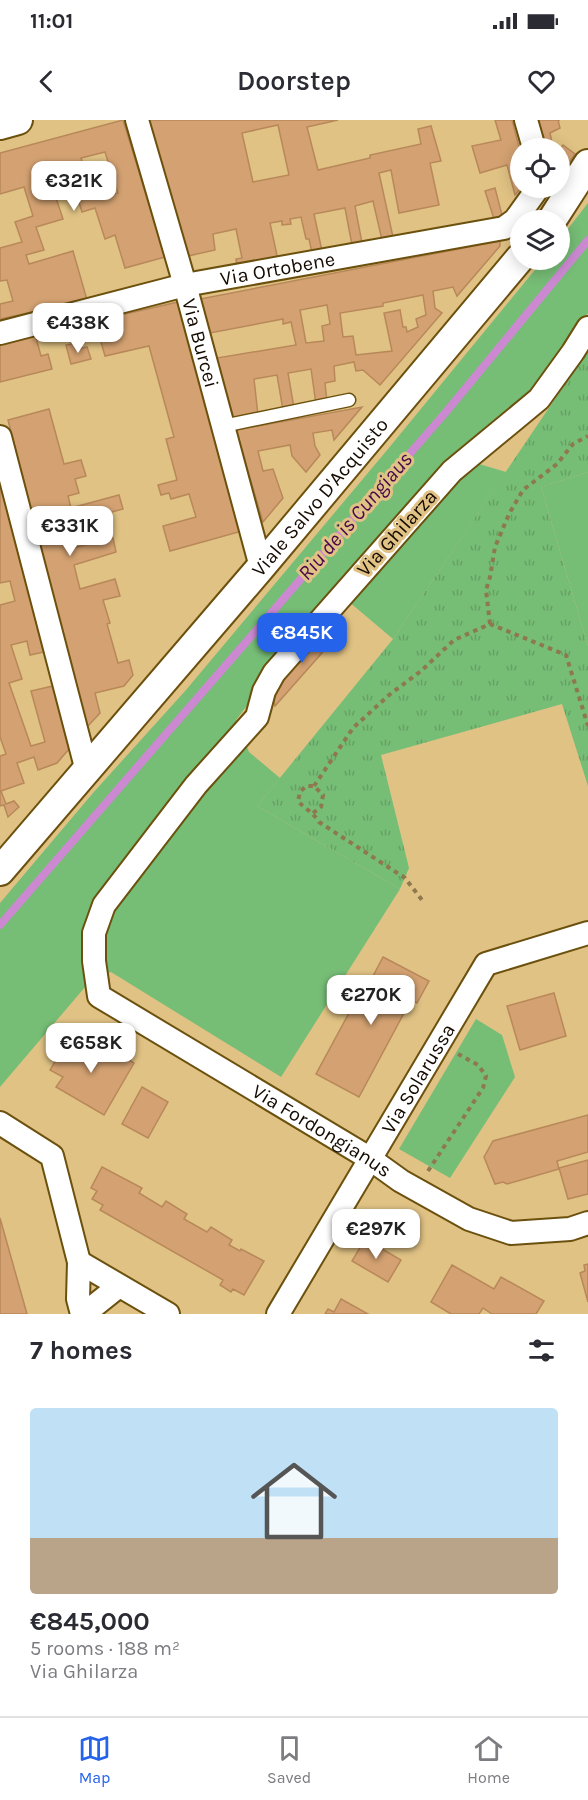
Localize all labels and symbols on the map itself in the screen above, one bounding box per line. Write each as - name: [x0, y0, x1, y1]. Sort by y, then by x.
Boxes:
- pin: €321K: [32, 161, 116, 212]
- street label: Via Ortobene: [218, 247, 337, 290]
- street label: Via Burcei: [178, 296, 224, 390]
- pin: €438K: [36, 303, 120, 354]
- street label: Viale Salvo D'Acquisto: [247, 413, 393, 581]
- water label: Riu de is Cungiaus: [293, 447, 417, 585]
- street label: Via Ghilarza: [352, 485, 442, 581]
- pin: €331K: [28, 506, 112, 557]
- pin: €845K: [260, 613, 344, 664]
- pin: €270K: [329, 975, 413, 1026]
- street label: Via Solarussa: [376, 1019, 460, 1138]
- pin: €658K: [49, 1023, 133, 1074]
- street label: Via Fordongianus: [248, 1079, 396, 1182]
- pin: €297K: [334, 1209, 418, 1260]

